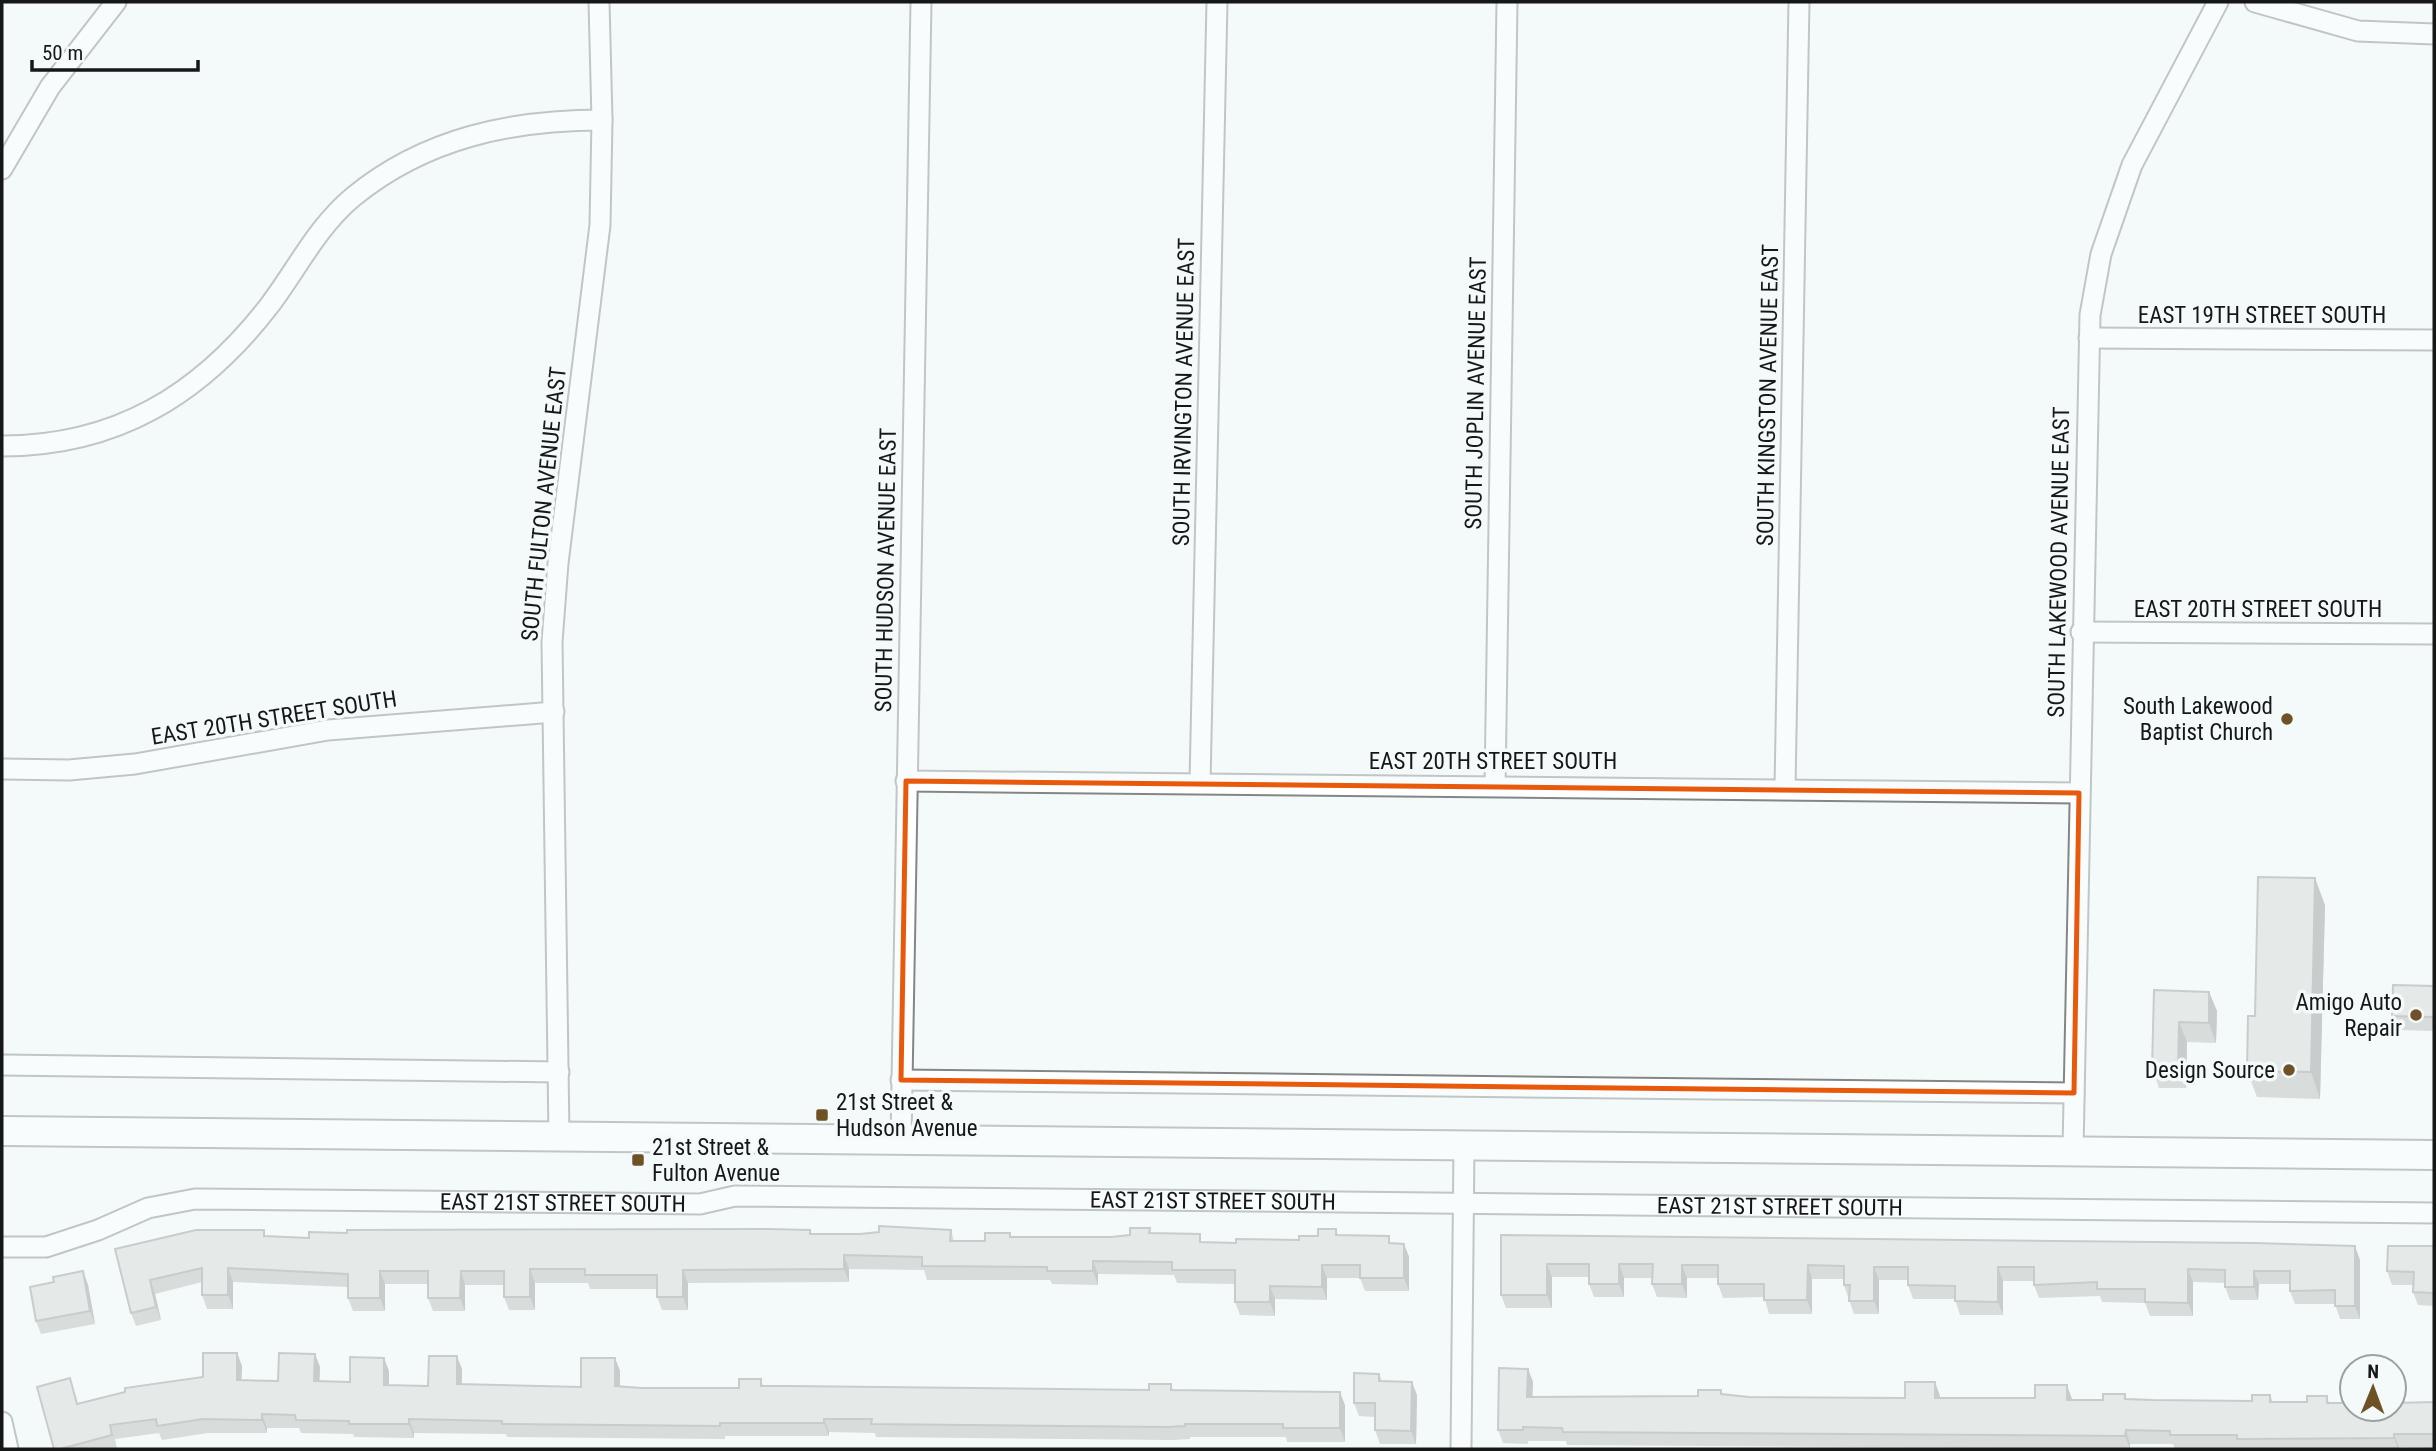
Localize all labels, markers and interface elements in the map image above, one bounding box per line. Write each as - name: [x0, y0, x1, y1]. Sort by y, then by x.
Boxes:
- scale bar: [32, 28, 198, 72]
- text: 50 m: [42, 41, 83, 65]
- street label: SOUTH IRVINGTON AVENUE EAST: [1168, 238, 1200, 546]
- street label: SOUTH KINGSTON AVENUE EAST: [1752, 244, 1784, 546]
- street label: SOUTH JOPLIN AVENUE EAST: [1460, 256, 1492, 530]
- street label: EAST 19TH STREET SOUTH: [2138, 302, 2386, 329]
- street label: SOUTH FULTON AVENUE EAST: [516, 365, 572, 643]
- street label: SOUTH LAKEWOOD AVENUE EAST: [2043, 406, 2075, 718]
- street label: SOUTH HUDSON AVENUE EAST: [870, 427, 902, 713]
- street label: EAST 20TH STREET SOUTH: [2134, 596, 2382, 623]
- street label: EAST 20TH STREET SOUTH: [149, 685, 399, 751]
- place label: South Lakewood Baptist Church: [2123, 693, 2273, 746]
- marker: South Lakewood Baptist Church: [2279, 711, 2295, 727]
- street label: EAST 20TH STREET SOUTH: [1369, 748, 1617, 775]
- place label: Amigo Auto Repair: [2296, 989, 2402, 1042]
- marker: Amigo Auto Repair: [2408, 1007, 2424, 1023]
- place label: Design Source: [2145, 1057, 2275, 1084]
- marker: Design Source: [2281, 1062, 2297, 1078]
- place label: 21st Street & Hudson Avenue: [836, 1089, 977, 1142]
- marker: 21st Street & Hudson Avenue: [814, 1107, 830, 1123]
- place label: 21st Street & Fulton Avenue: [652, 1134, 780, 1187]
- marker: 21st Street & Fulton Avenue: [630, 1152, 646, 1168]
- street label: EAST 21ST STREET SOUTH: [1090, 1186, 1336, 1216]
- street label: EAST 21ST STREET SOUTH: [440, 1188, 686, 1217]
- street label: EAST 21ST STREET SOUTH: [1657, 1192, 1903, 1221]
- north arrow: [2338, 1353, 2408, 1423]
- text: N: [2367, 1360, 2379, 1383]

